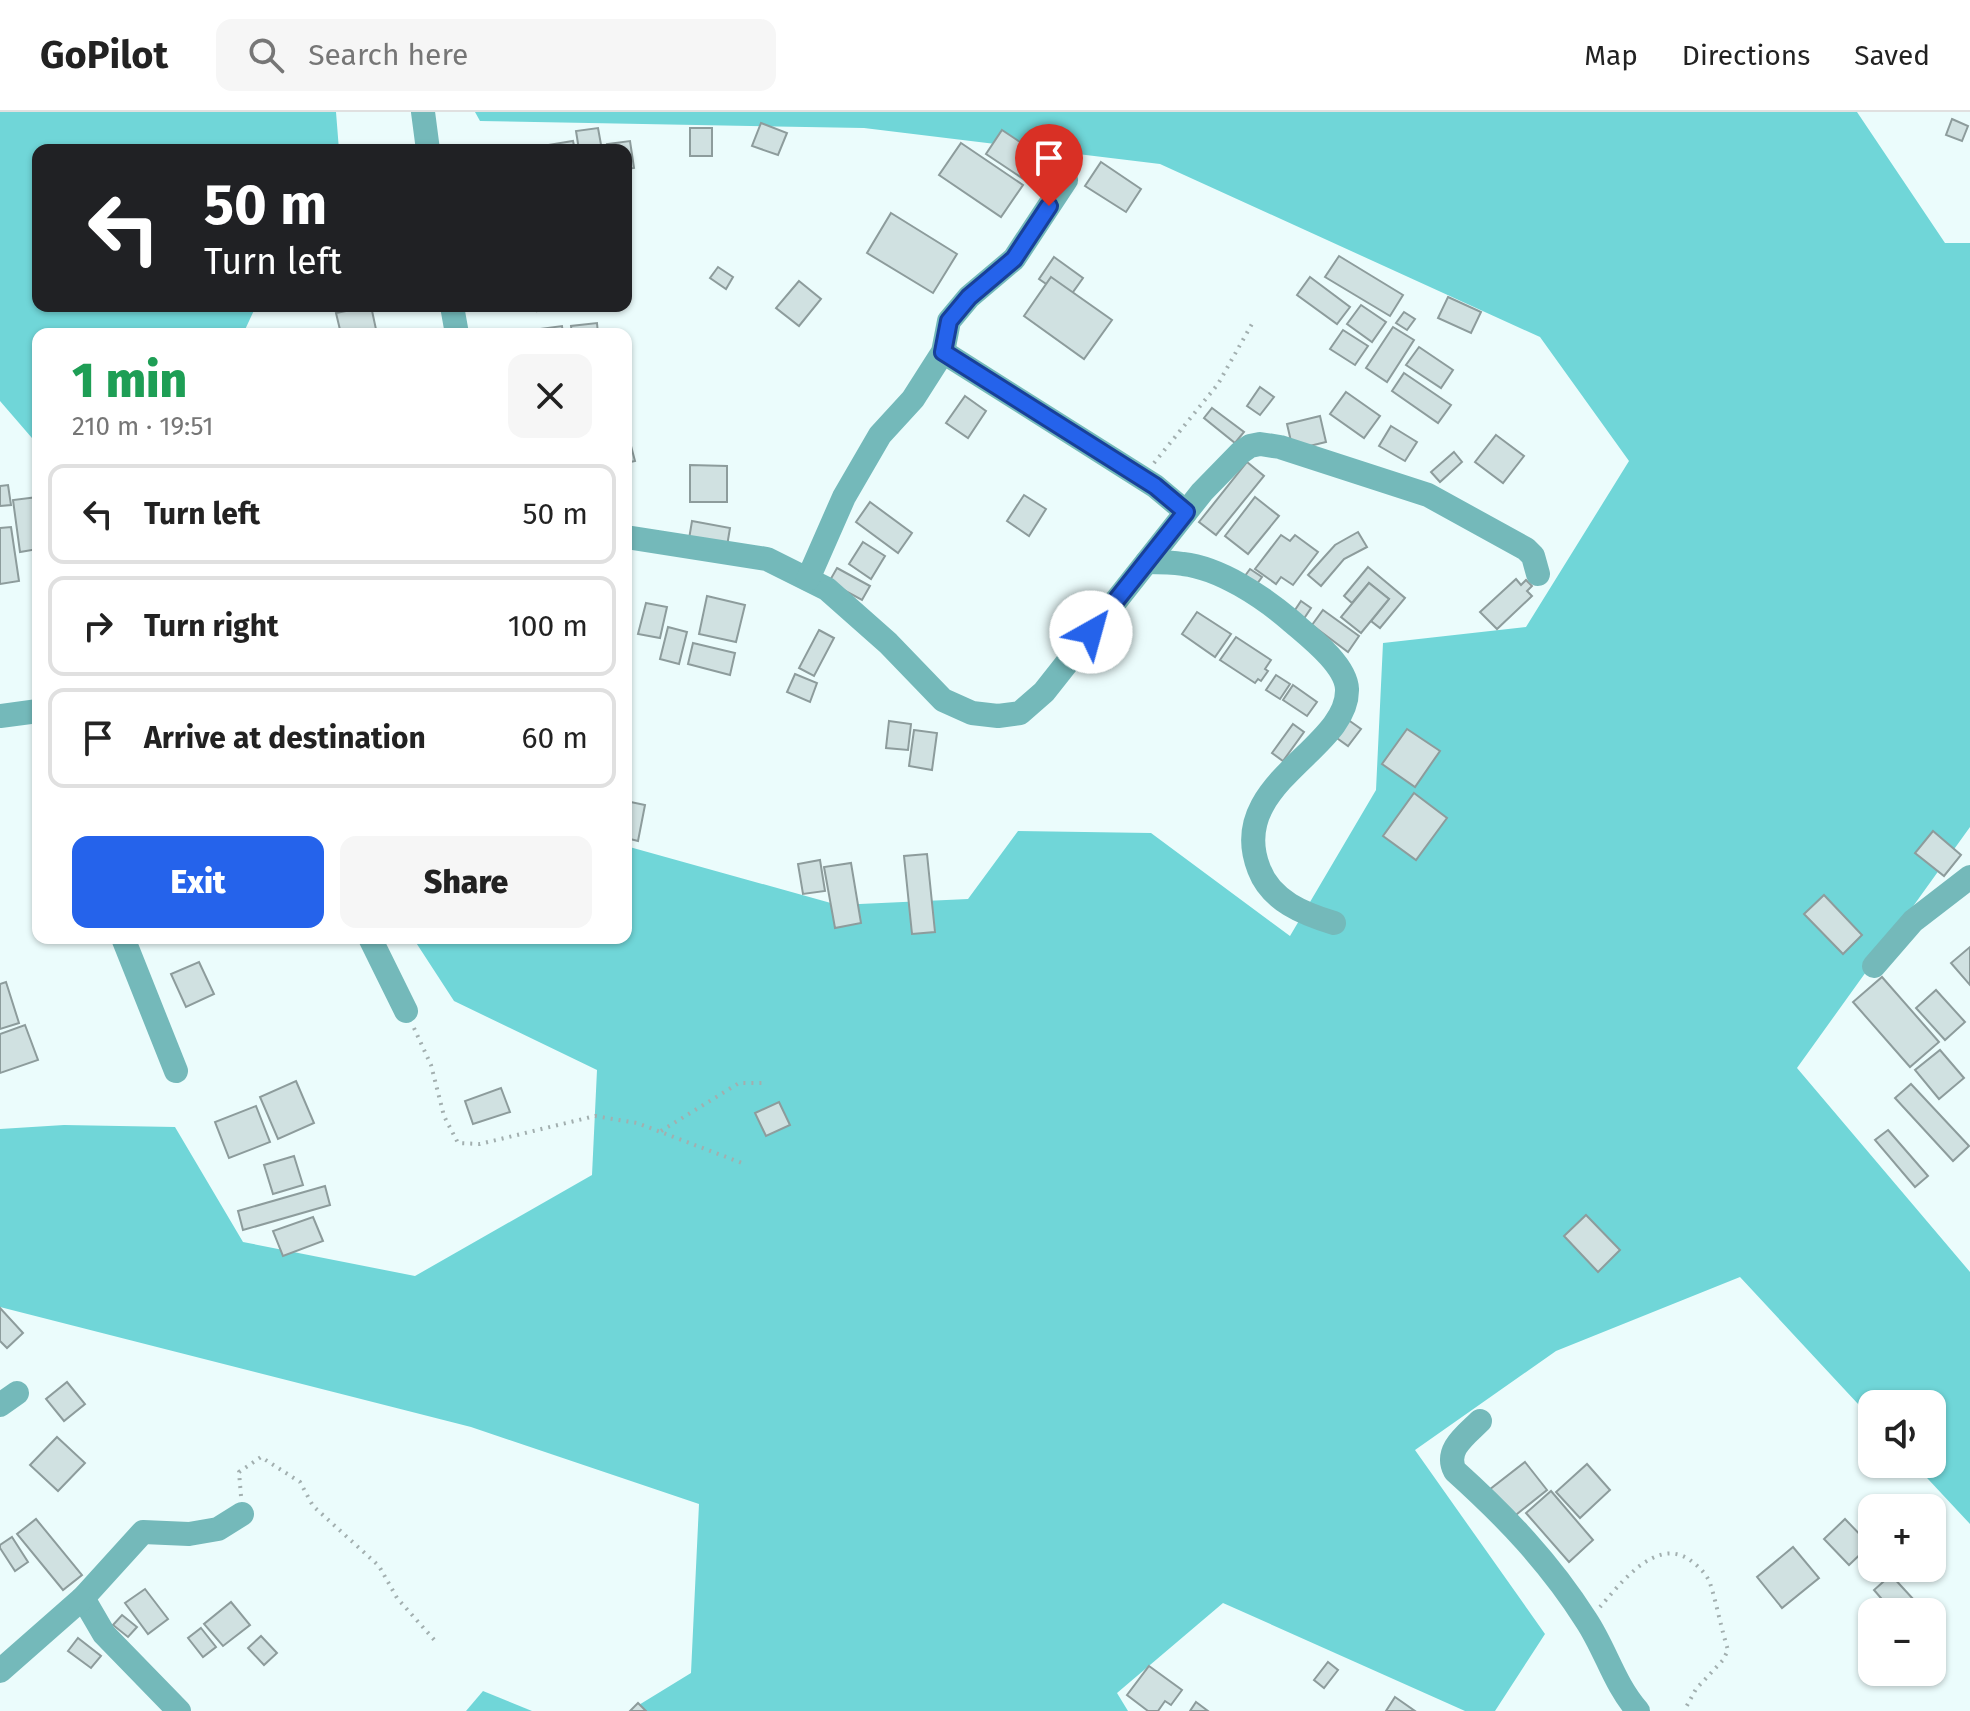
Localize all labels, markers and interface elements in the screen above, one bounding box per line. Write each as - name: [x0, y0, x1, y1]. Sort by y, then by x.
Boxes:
- search box: [216, 19, 776, 91]
- text: GoPilot: [40, 32, 168, 78]
- icon: search: [244, 33, 288, 77]
- text: Search here: [308, 37, 468, 73]
- text: Map: [1584, 39, 1638, 72]
- text: Directions: [1682, 39, 1810, 72]
- text: Saved: [1854, 39, 1930, 72]
- pin: [1015, 124, 1083, 206]
- icon: arrive: [1027, 136, 1071, 180]
- text: 50 m: [204, 172, 327, 239]
- icon: left: [72, 176, 176, 280]
- text: Turn left: [204, 240, 342, 284]
- text: 1 min: [72, 352, 187, 410]
- button: close: [508, 354, 592, 438]
- text: 210 m · 19:51: [72, 411, 213, 442]
- icon: left: [76, 492, 120, 536]
- text: Turn left: [144, 496, 260, 532]
- text: 50 m: [523, 496, 588, 532]
- position arrow: [1049, 590, 1133, 674]
- icon: right: [76, 604, 120, 648]
- text: Turn right: [144, 608, 279, 644]
- text: 100 m: [508, 608, 588, 644]
- icon: arrive: [76, 716, 120, 760]
- text: Arrive at destination: [144, 720, 426, 756]
- text: 60 m: [522, 720, 588, 756]
- button: Exit: [72, 836, 324, 928]
- button: Share: [340, 836, 592, 928]
- map controls: [1858, 1390, 1946, 1686]
- button: sound: [1858, 1390, 1946, 1478]
- button: +: [1858, 1494, 1946, 1582]
- button: −: [1858, 1598, 1946, 1686]

